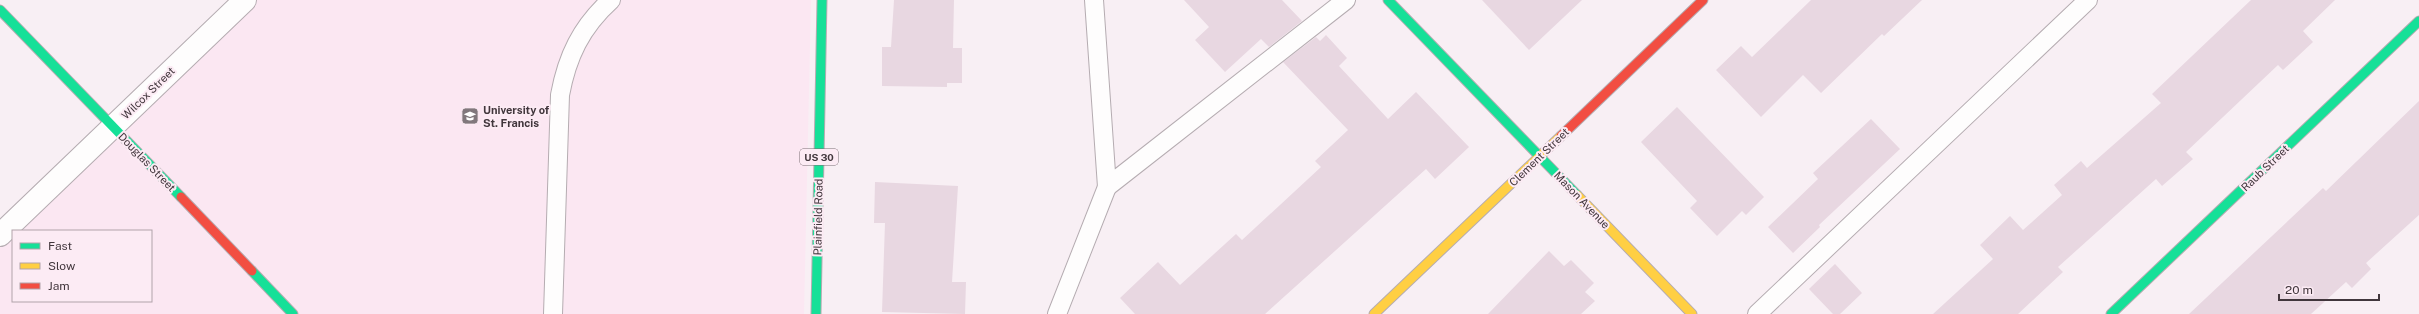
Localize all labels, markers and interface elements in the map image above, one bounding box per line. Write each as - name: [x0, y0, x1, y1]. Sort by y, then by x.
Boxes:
- street label: Wilcox Street: [119, 65, 177, 121]
- place label: University of St. Francis: [483, 104, 550, 129]
- school or university icon: University of St. Francis: [460, 106, 480, 126]
- street label: Clement Street: [1507, 126, 1571, 188]
- street label: Douglas Street: [116, 130, 178, 194]
- street label: Raub Street: [2239, 142, 2291, 194]
- road number: US 30: [800, 149, 838, 165]
- street label: Mason Avenue: [1552, 169, 1612, 231]
- street label: Plainfield Road: [811, 178, 825, 256]
- legend: [12, 230, 152, 302]
- text: Fast: [48, 239, 73, 253]
- text: Slow: [48, 259, 76, 273]
- scale bar: [2279, 276, 2379, 302]
- text: Jam: [48, 279, 70, 293]
- text: 20 m: [2285, 283, 2313, 297]

